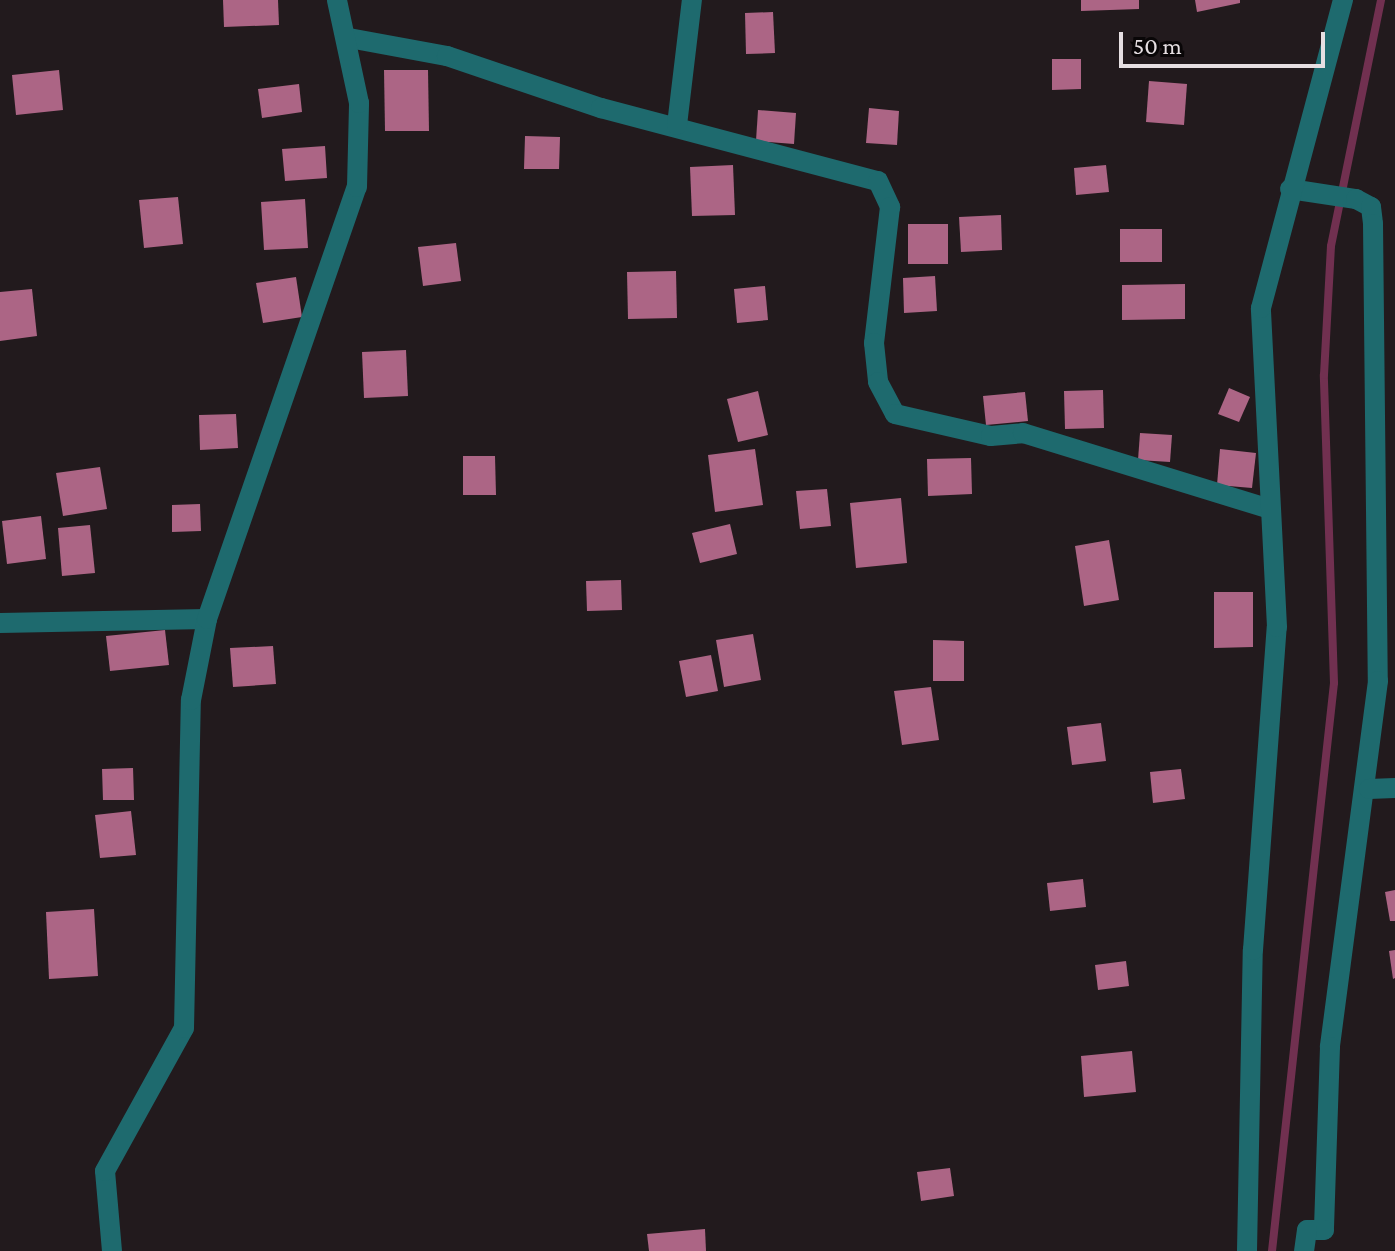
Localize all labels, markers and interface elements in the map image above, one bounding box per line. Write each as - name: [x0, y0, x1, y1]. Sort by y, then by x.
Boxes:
- scale bar: [1123, 16, 1329, 66]
- text: 50 m: [1133, 32, 1182, 59]

